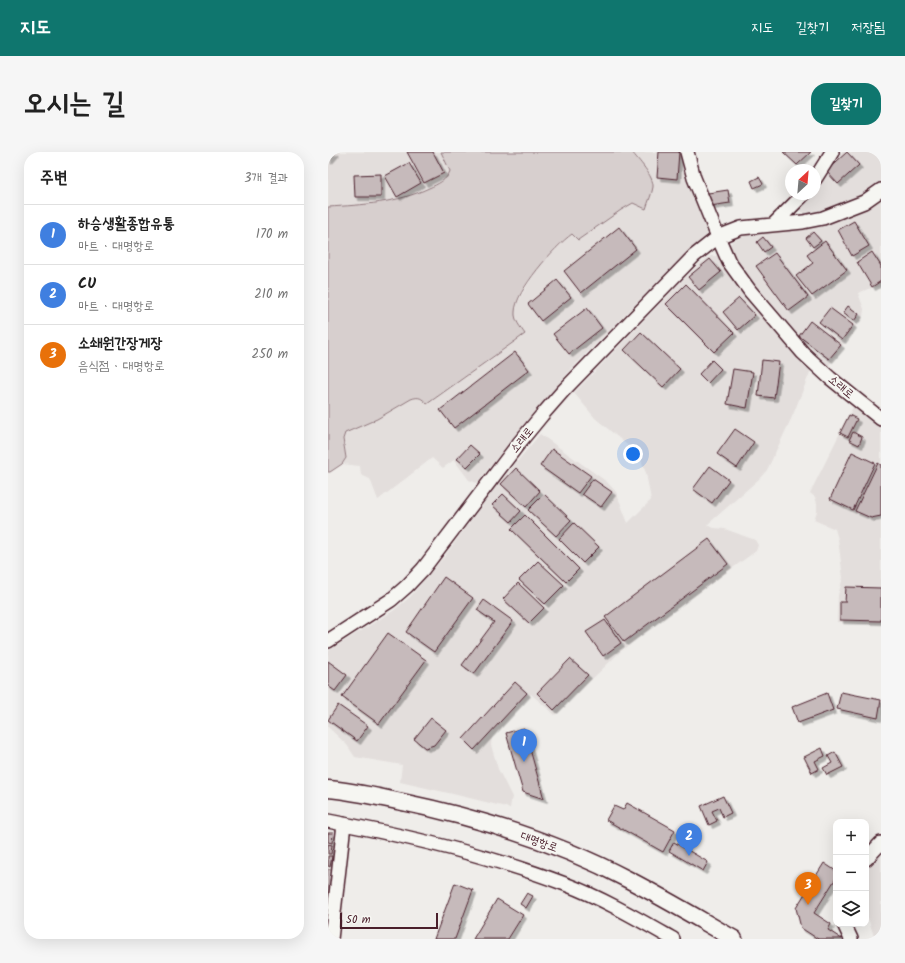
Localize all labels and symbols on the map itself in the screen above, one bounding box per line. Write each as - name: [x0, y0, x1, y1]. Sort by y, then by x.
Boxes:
- north arrow: [785, 164, 821, 200]
- street label: 소래로: [824, 370, 858, 404]
- street label: 소래로: [506, 423, 538, 457]
- your location: [623, 444, 643, 464]
- pin: 1: [511, 729, 537, 762]
- pin: 2: [676, 823, 702, 856]
- street label: 대명항로: [518, 826, 560, 858]
- pin: 3: [795, 872, 821, 905]
- scale bar: [340, 911, 438, 930]

